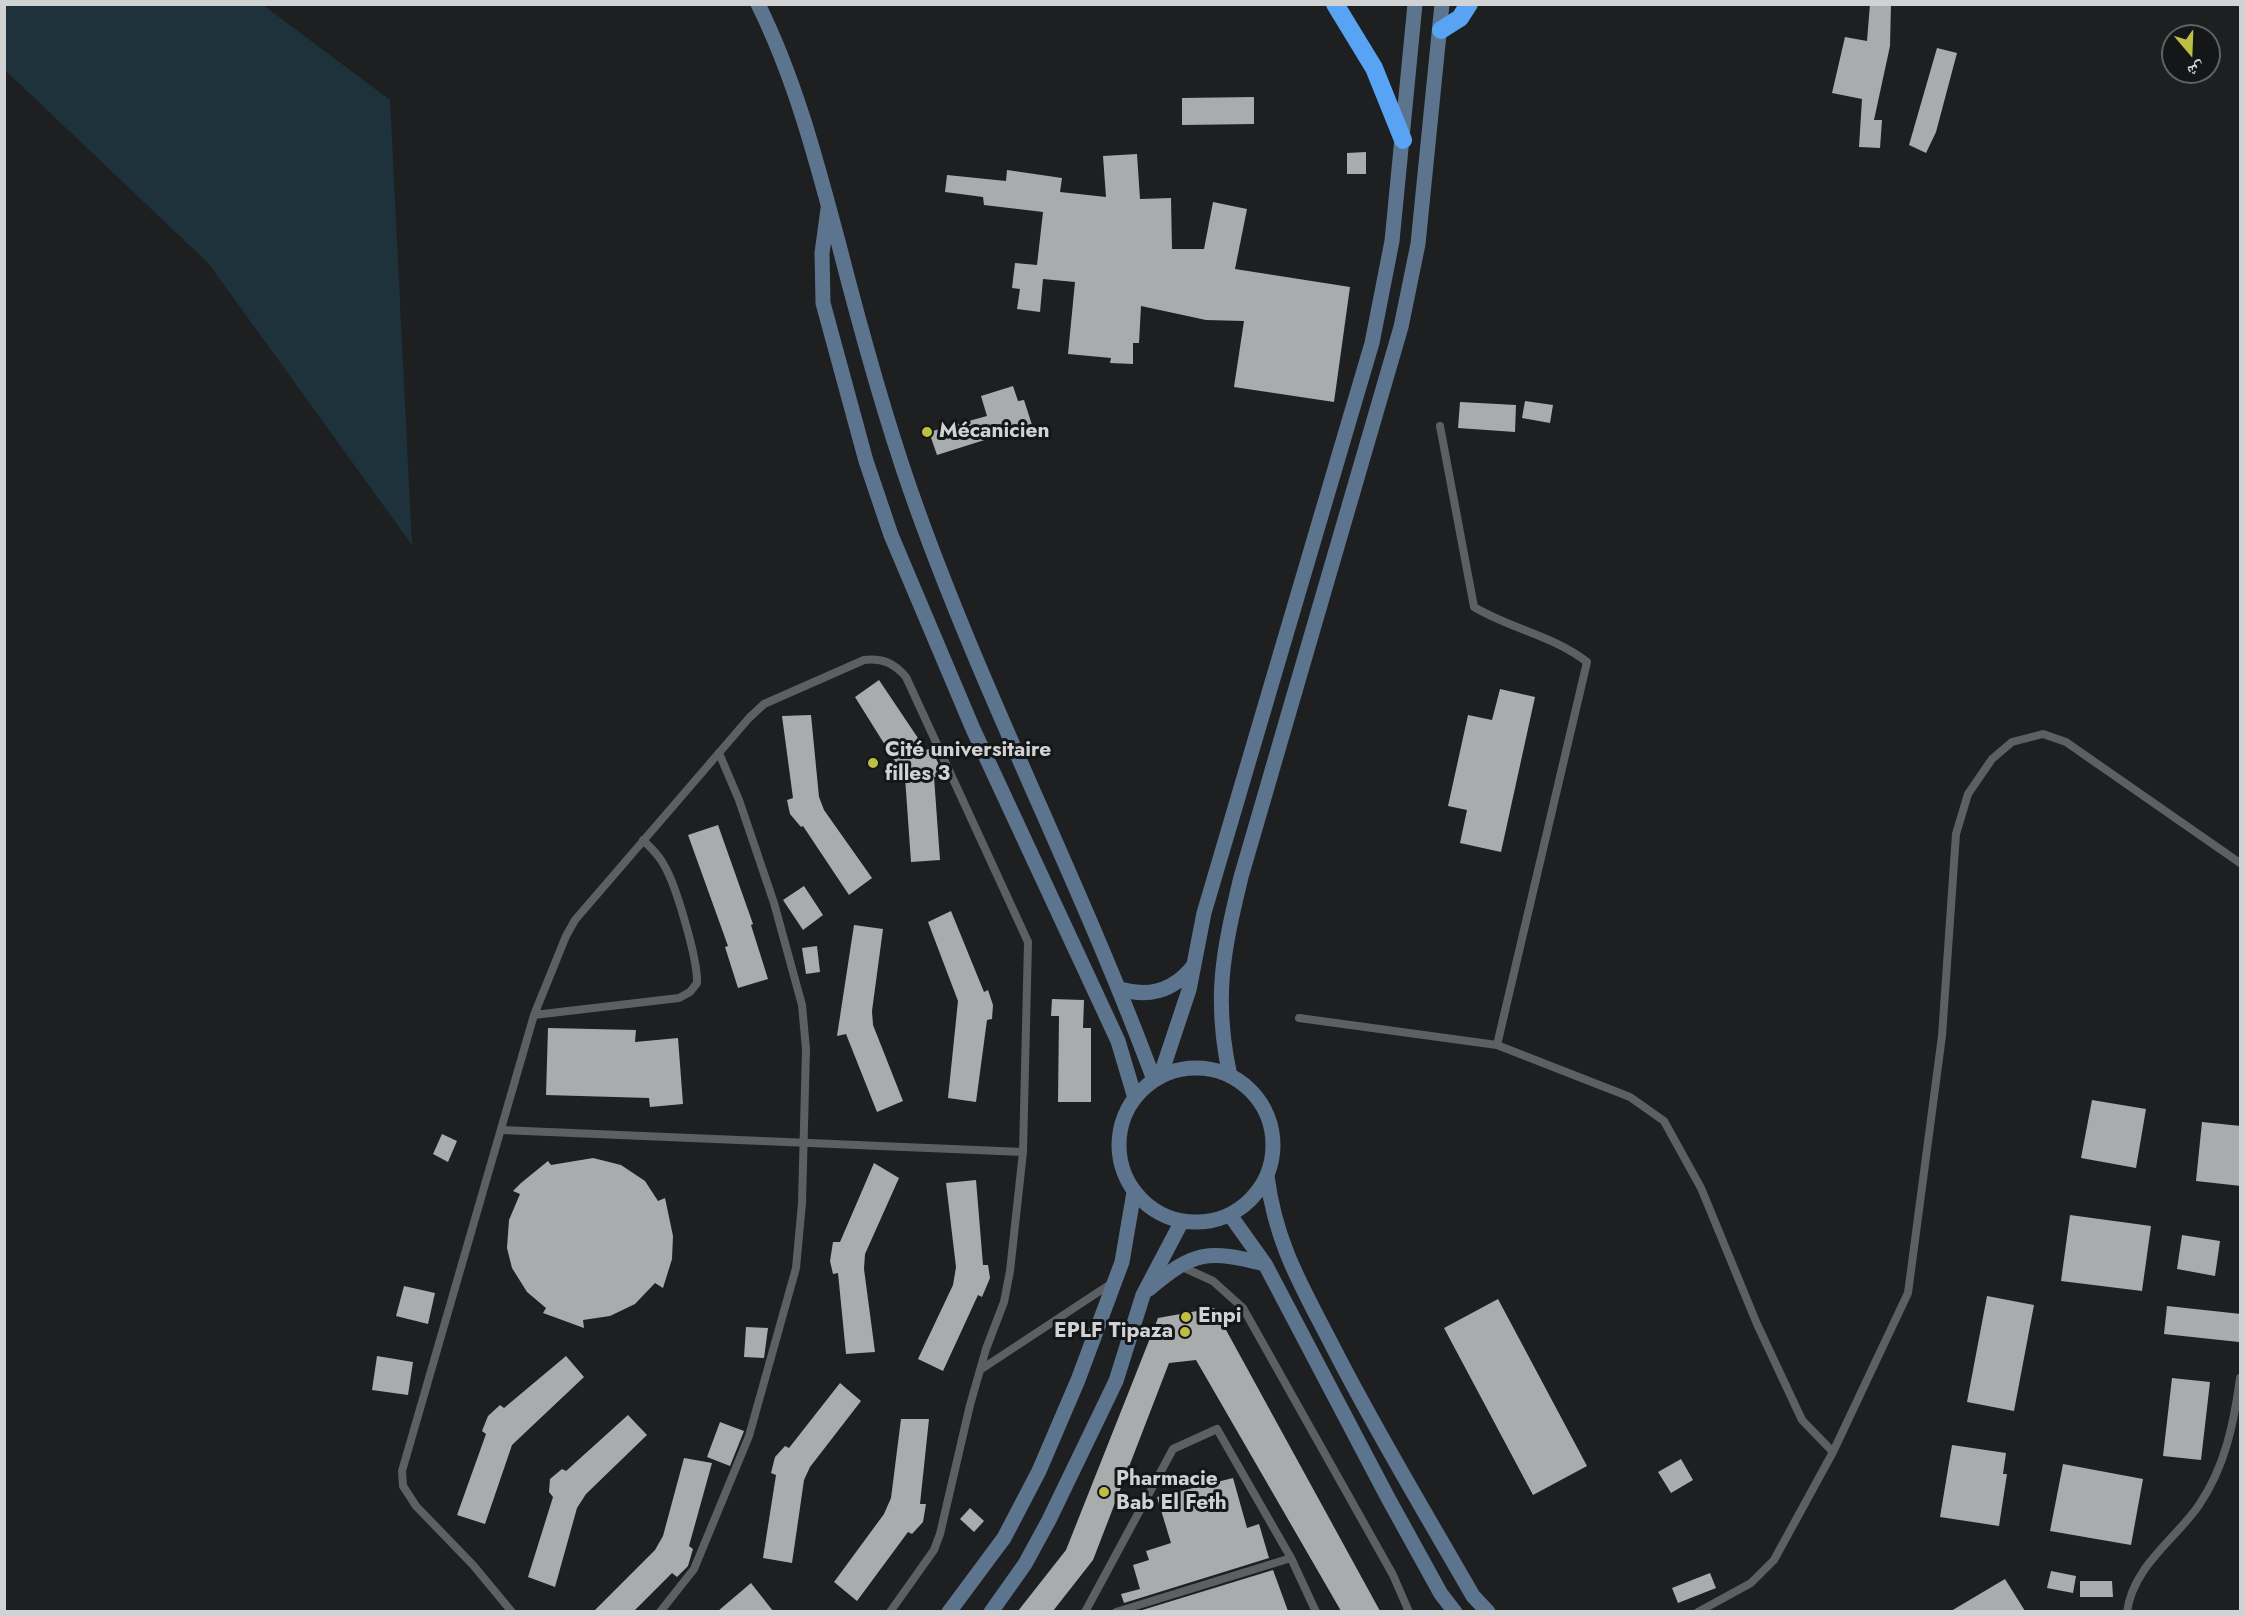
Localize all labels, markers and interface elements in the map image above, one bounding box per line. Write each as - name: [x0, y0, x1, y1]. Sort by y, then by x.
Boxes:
- north arrow: [2161, 24, 2221, 84]
- text: ش: [2185, 56, 2208, 83]
- place label: Mécanicien: [939, 419, 1050, 445]
- marker: Mécanicien: [920, 425, 934, 439]
- place label: Cité universitaire filles 3: [885, 738, 1051, 788]
- marker: Cité universitaire filles 3: [866, 756, 880, 770]
- place label: Enpi: [1198, 1304, 1241, 1330]
- marker: Enpi: [1179, 1310, 1193, 1324]
- place label: EPLF Tipaza: [1054, 1319, 1173, 1345]
- marker: EPLF Tipaza: [1178, 1325, 1192, 1339]
- place label: Pharmacie Bab El Feth: [1116, 1467, 1227, 1517]
- marker: Pharmacie Bab El Feth: [1097, 1485, 1111, 1499]

